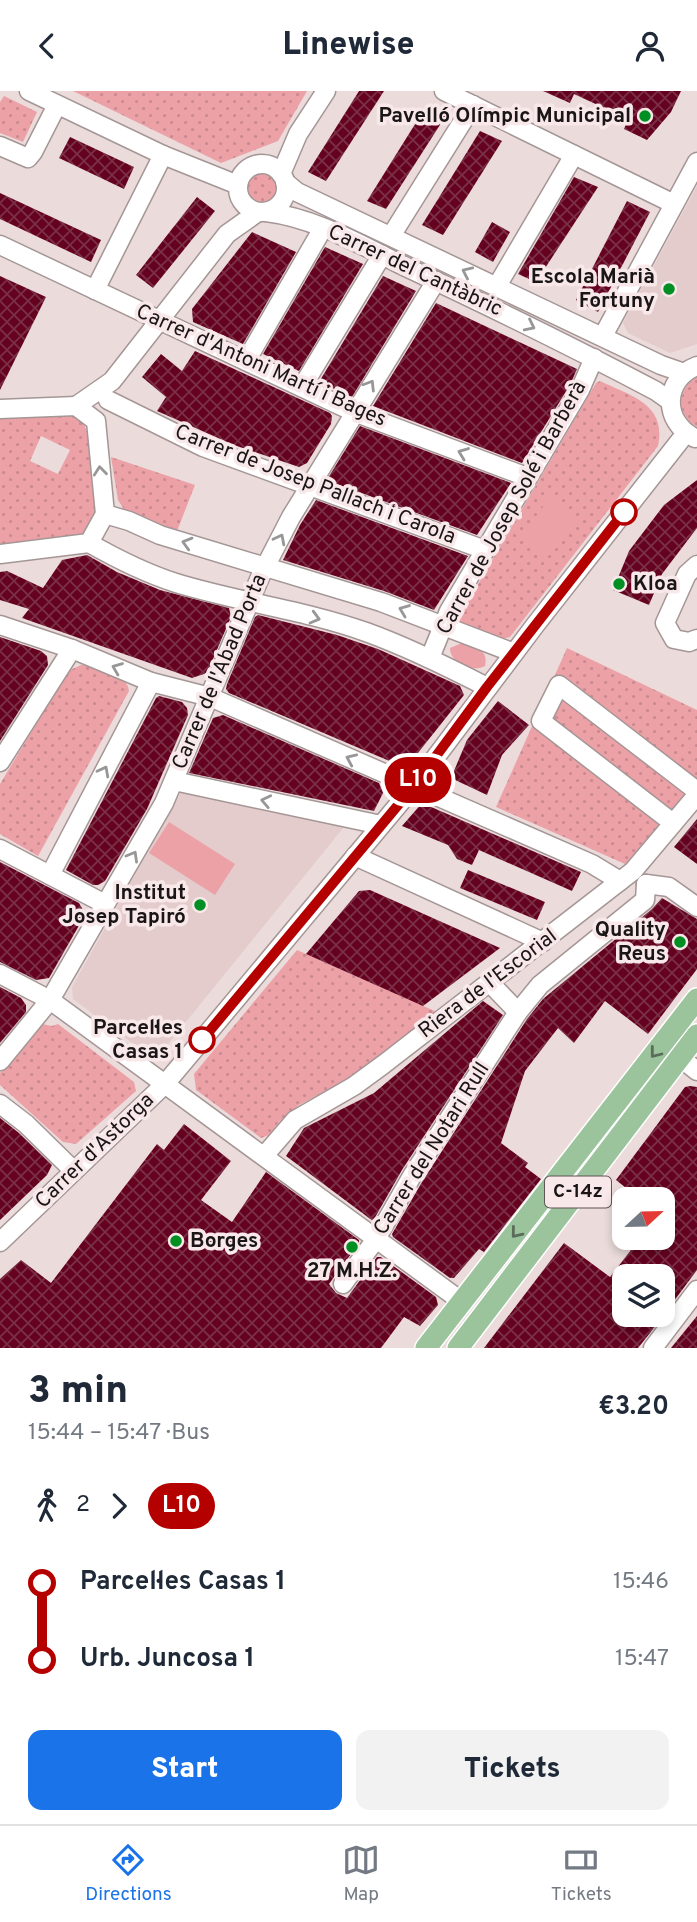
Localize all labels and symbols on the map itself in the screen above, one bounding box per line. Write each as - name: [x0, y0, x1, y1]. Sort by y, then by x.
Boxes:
- place label: Pavelló Olímpic Municipal: [378, 103, 631, 130]
- marker: Pavelló Olímpic Municipal: [637, 108, 653, 124]
- street label: Carrer del Cantàbric: [323, 219, 507, 323]
- place label: Escola Marià Fortuny: [531, 264, 655, 315]
- one-way arrow: [461, 266, 474, 280]
- marker: Escola Marià Fortuny: [661, 281, 677, 297]
- street label: Carrer d'Antoni Martí i Bages: [132, 299, 390, 433]
- one-way arrow: [523, 318, 535, 332]
- street label: Carrer de Josep Solé i Barberà: [431, 376, 593, 640]
- one-way arrow: [362, 380, 375, 393]
- street label: Carrer de Josep Pallach i Carola: [171, 419, 459, 551]
- one-way arrow: [458, 447, 470, 461]
- one-way arrow: [93, 465, 108, 476]
- unlabelled marker: [611, 499, 637, 525]
- one-way arrow: [271, 534, 285, 546]
- one-way arrow: [182, 536, 194, 551]
- street label: Carrer de l'Abad Porta: [167, 570, 273, 774]
- place label: Kloa: [633, 571, 678, 598]
- marker: Kloa: [611, 576, 627, 592]
- one-way arrow: [399, 605, 411, 619]
- one-way arrow: [309, 610, 321, 624]
- one-way arrow: [112, 662, 124, 676]
- one-way arrow: [346, 753, 359, 767]
- line badge: L10: [378, 757, 458, 803]
- one-way arrow: [96, 766, 110, 778]
- one-way arrow: [260, 795, 272, 810]
- one-way arrow: [125, 851, 138, 864]
- place label: Institut Josep Tapiró: [62, 880, 186, 931]
- marker: Institut Josep Tapiró: [192, 897, 208, 913]
- place label: Quality Reus: [595, 917, 666, 968]
- street label: Riera de l'Escorial: [413, 923, 563, 1045]
- marker: Quality Reus: [672, 934, 688, 950]
- place label: Parcel·les Casas 1: [93, 1015, 183, 1066]
- marker: Parcel·les Casas 1: [189, 1027, 215, 1053]
- one-way arrow: [651, 1045, 664, 1058]
- street label: Carrer del Notari Rull: [368, 1057, 496, 1241]
- street label: Carrer d'Astorga: [30, 1087, 160, 1215]
- road number: C-14z: [545, 1177, 611, 1207]
- north arrow: [612, 1187, 676, 1249]
- one-way arrow: [512, 1224, 524, 1237]
- place label: Borges: [190, 1228, 258, 1255]
- marker: Borges: [168, 1233, 184, 1249]
- marker: 27 M.H.Z.: [344, 1239, 360, 1255]
- place label: 27 M.H.Z.: [307, 1258, 397, 1285]

